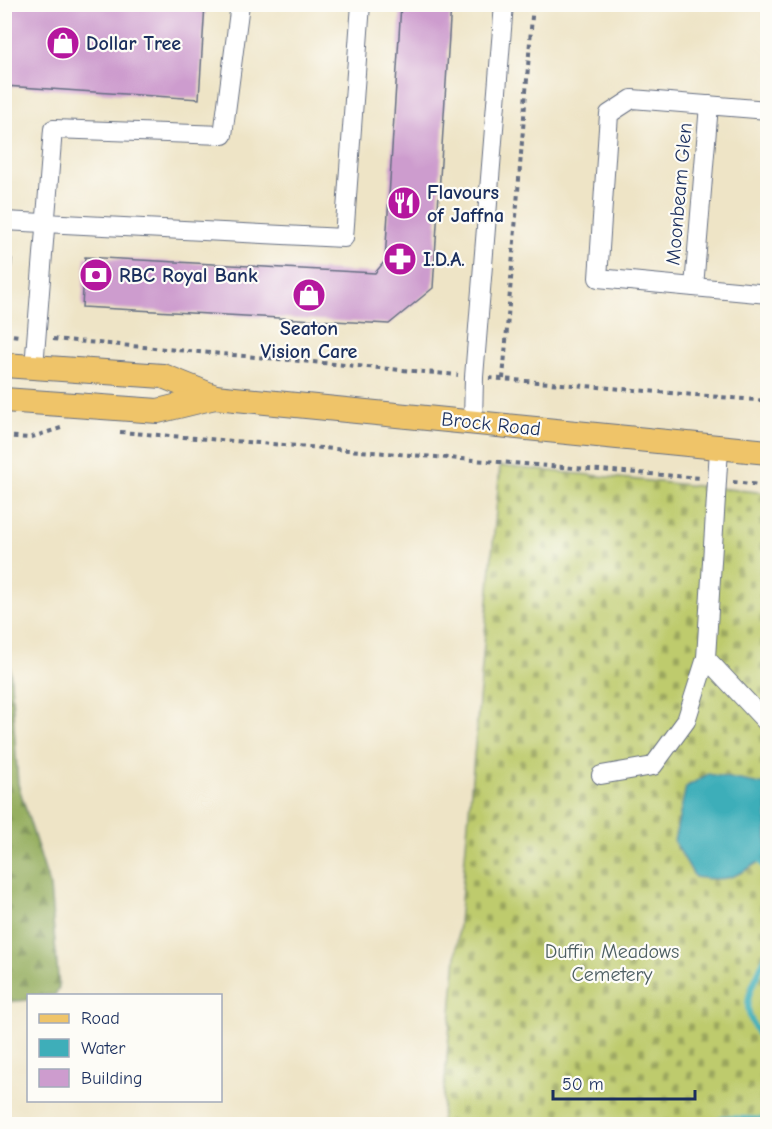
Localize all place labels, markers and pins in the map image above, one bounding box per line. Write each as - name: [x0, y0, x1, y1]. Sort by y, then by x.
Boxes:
- shop icon: Dollar Tree: [45, 25, 81, 61]
- place label: Dollar Tree: [86, 32, 181, 55]
- place label: Flavours of Jaffna: [427, 181, 504, 227]
- restaurant icon: Flavours of Jaffna: [386, 185, 422, 221]
- pharmacy icon: I.D.A.: [382, 241, 418, 277]
- place label: I.D.A.: [423, 248, 465, 271]
- bank icon: RBC Royal Bank: [78, 257, 114, 293]
- place label: RBC Royal Bank: [119, 264, 258, 287]
- shop icon: Seaton Vision Care: [291, 277, 327, 313]
- place label: Seaton Vision Care: [261, 317, 358, 363]

